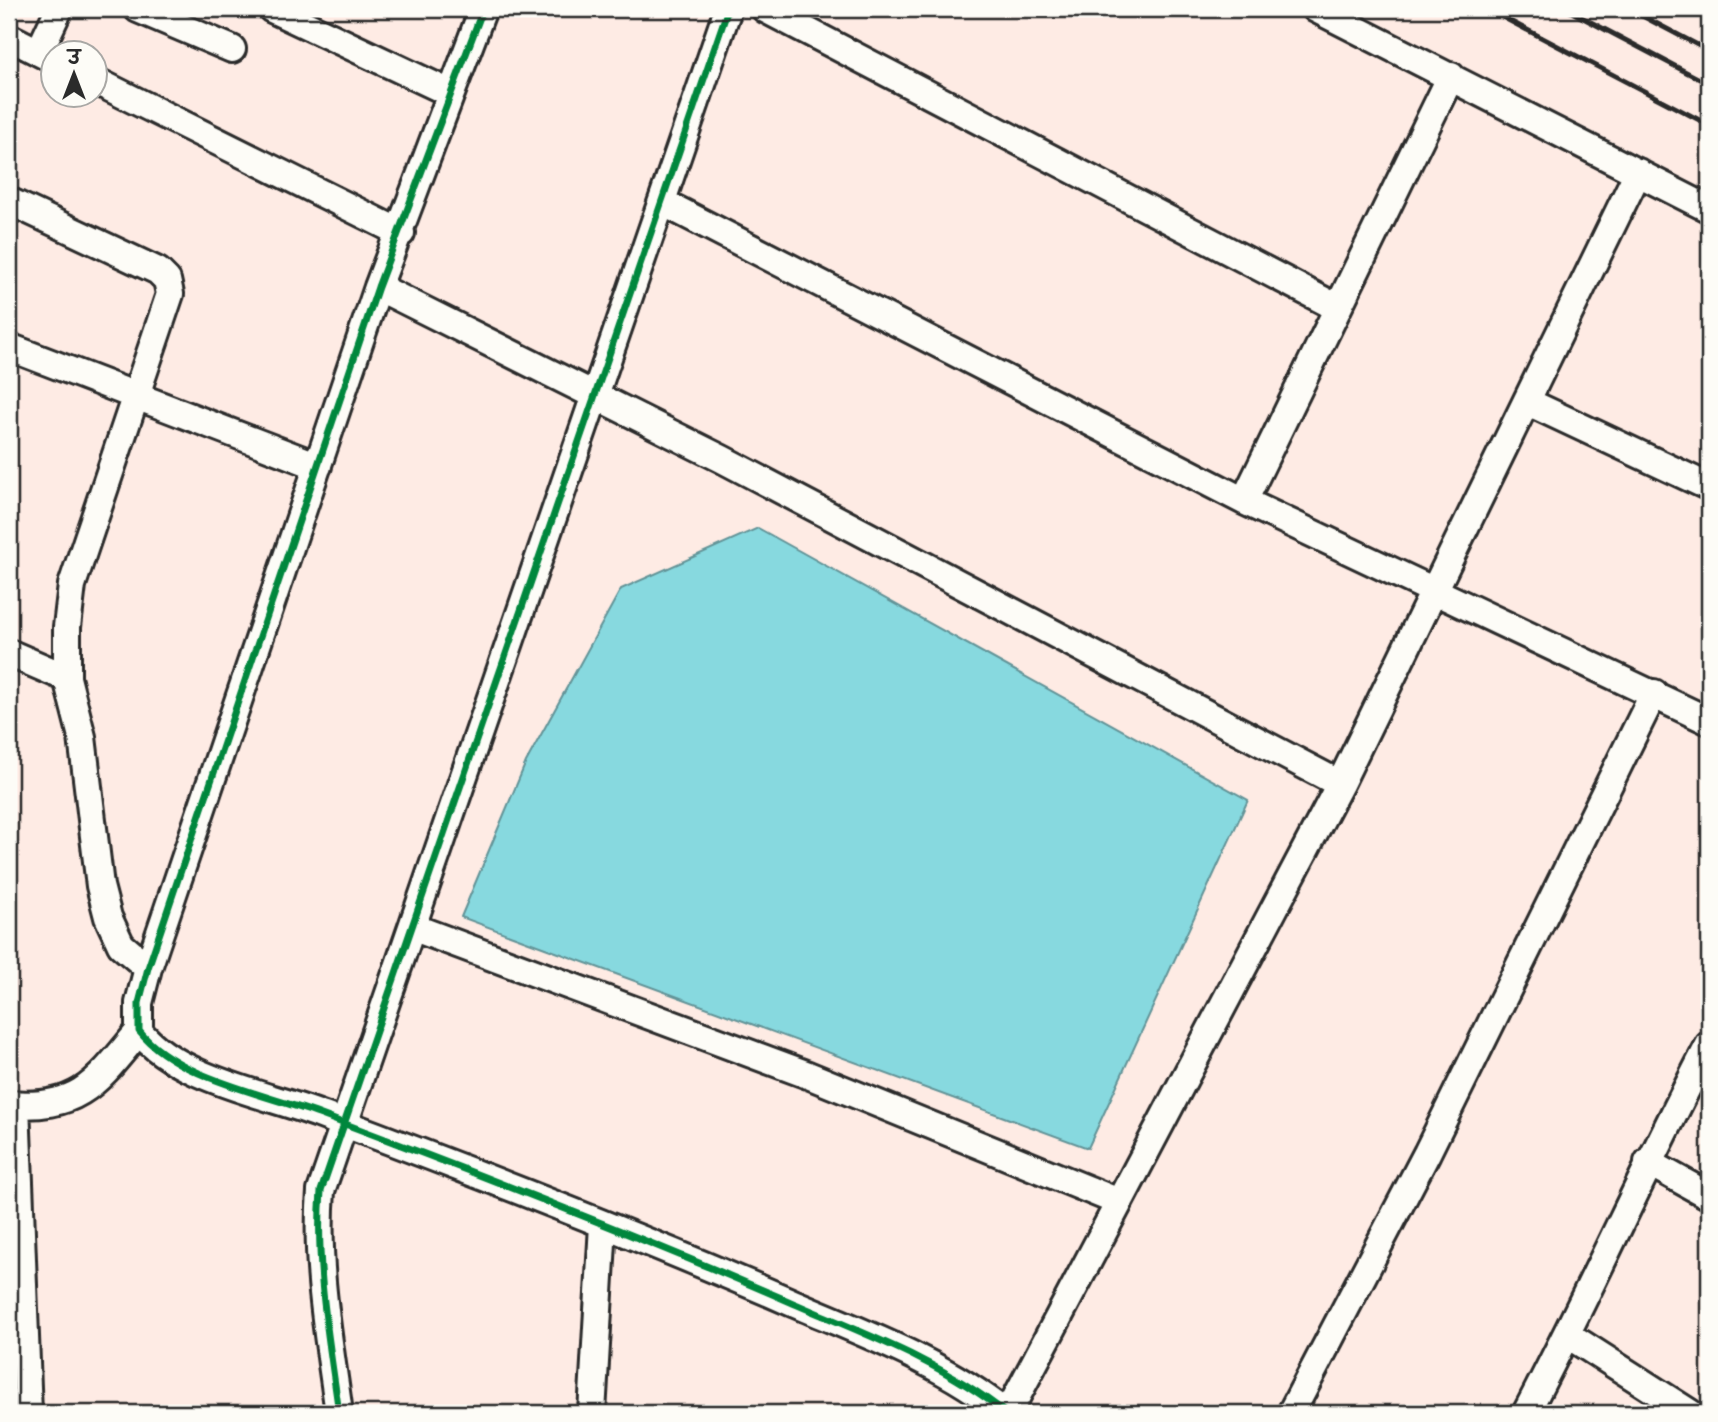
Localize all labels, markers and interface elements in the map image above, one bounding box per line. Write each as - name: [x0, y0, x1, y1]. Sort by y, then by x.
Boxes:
- north arrow: [38, 38, 108, 108]
- text: उ: [66, 47, 83, 69]

